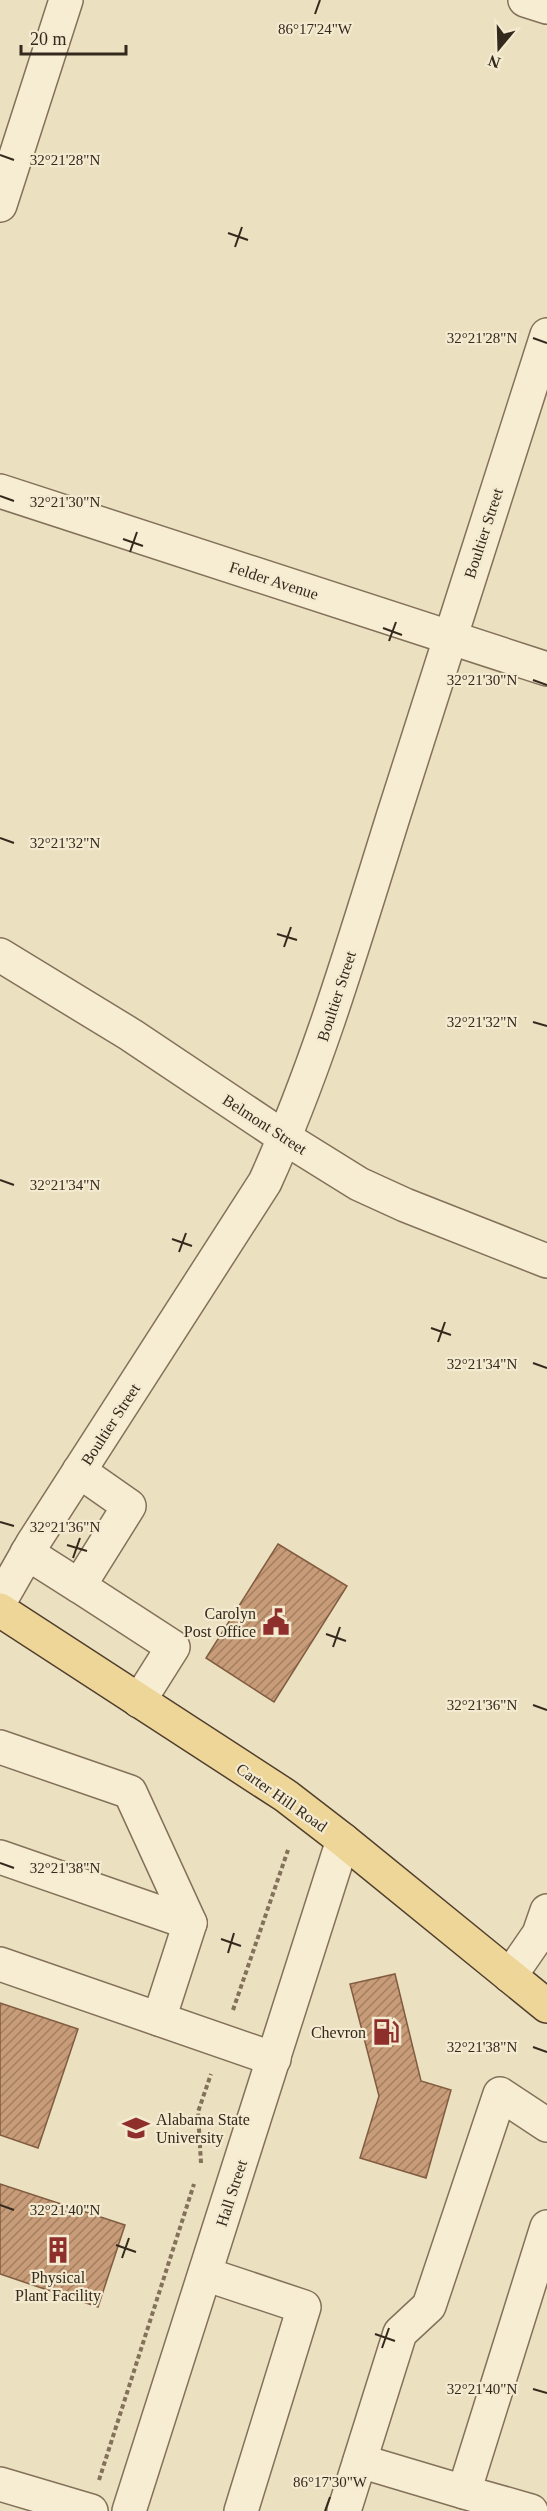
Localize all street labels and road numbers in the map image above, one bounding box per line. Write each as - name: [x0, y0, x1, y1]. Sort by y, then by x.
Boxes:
- street label: Boultier Street: [461, 485, 506, 580]
- street label: Felder Avenue: [227, 558, 320, 603]
- street label: Boultier Street: [314, 948, 359, 1043]
- street label: Belmont Street: [220, 1091, 310, 1158]
- street label: Boultier Street: [78, 1380, 143, 1468]
- street label: Carter Hill Road: [233, 1760, 330, 1835]
- street label: Hall Street: [213, 2157, 250, 2229]

